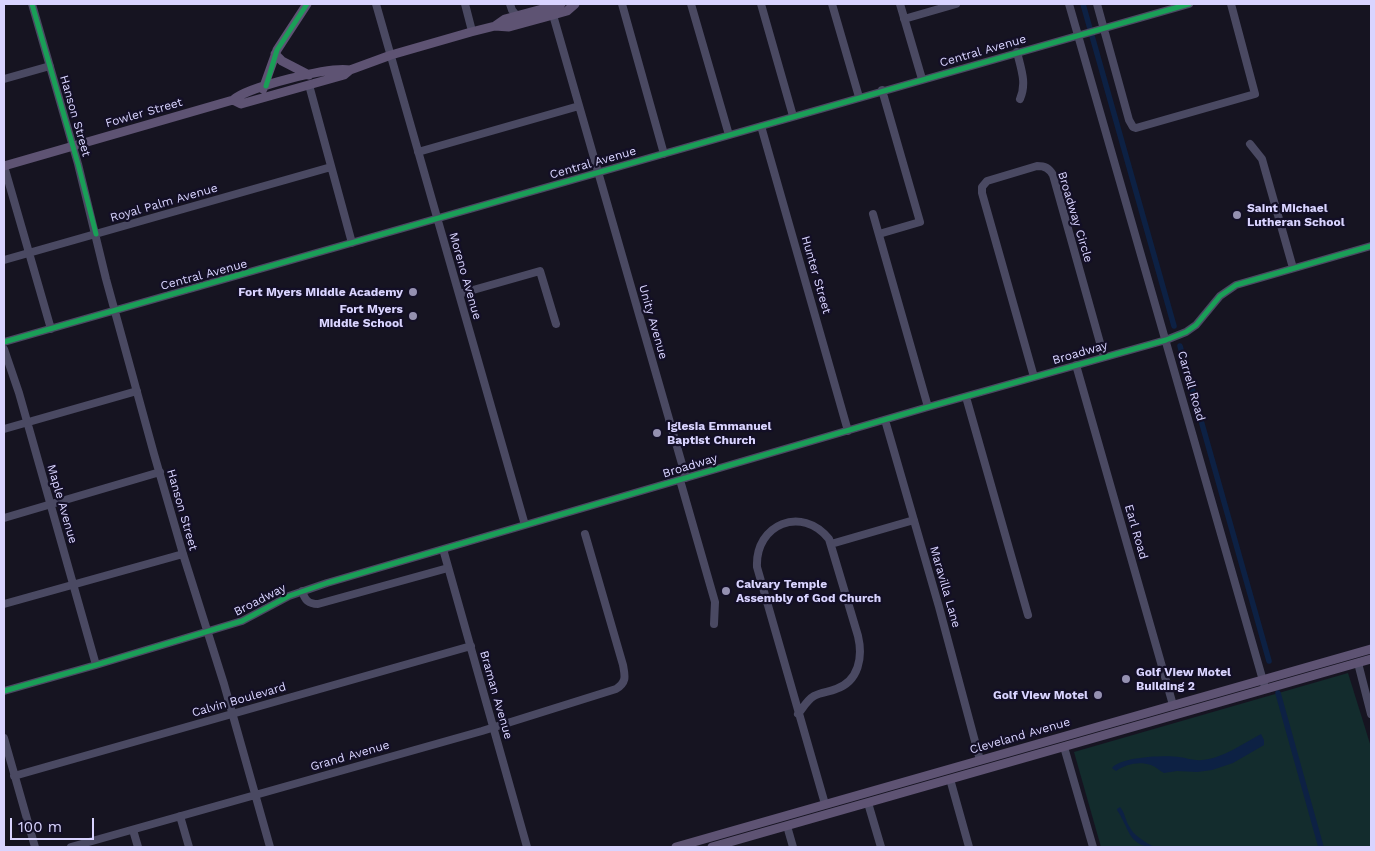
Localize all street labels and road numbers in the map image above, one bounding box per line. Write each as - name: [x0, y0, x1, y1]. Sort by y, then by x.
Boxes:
- street label: Central Avenue: [938, 32, 1028, 70]
- street label: Hanson Street: [56, 74, 94, 158]
- street label: Fowler Street: [104, 95, 184, 131]
- street label: Central Avenue: [548, 144, 638, 182]
- street label: Broadway Circle: [1054, 170, 1096, 264]
- street label: Royal Palm Avenue: [109, 181, 219, 225]
- street label: Moreno Avenue: [446, 231, 484, 321]
- street label: Hunter Street: [798, 234, 834, 316]
- street label: Central Avenue: [159, 256, 249, 294]
- street label: Unity Avenue: [635, 283, 671, 361]
- street label: Broadway: [1051, 338, 1109, 368]
- street label: Carrell Road: [1174, 349, 1208, 423]
- street label: Broadway: [661, 451, 719, 481]
- street label: Maple Avenue: [44, 463, 80, 545]
- street label: Hanson Street: [163, 468, 201, 552]
- street label: Earl Road: [1121, 503, 1151, 561]
- street label: Maravilla Lane: [926, 545, 964, 629]
- street label: Broadway: [232, 581, 288, 619]
- street label: Braman Avenue: [476, 649, 516, 741]
- street label: Calvin Boulevard: [190, 680, 288, 720]
- street label: Cleveland Avenue: [968, 715, 1072, 757]
- street label: Grand Avenue: [309, 738, 391, 774]

